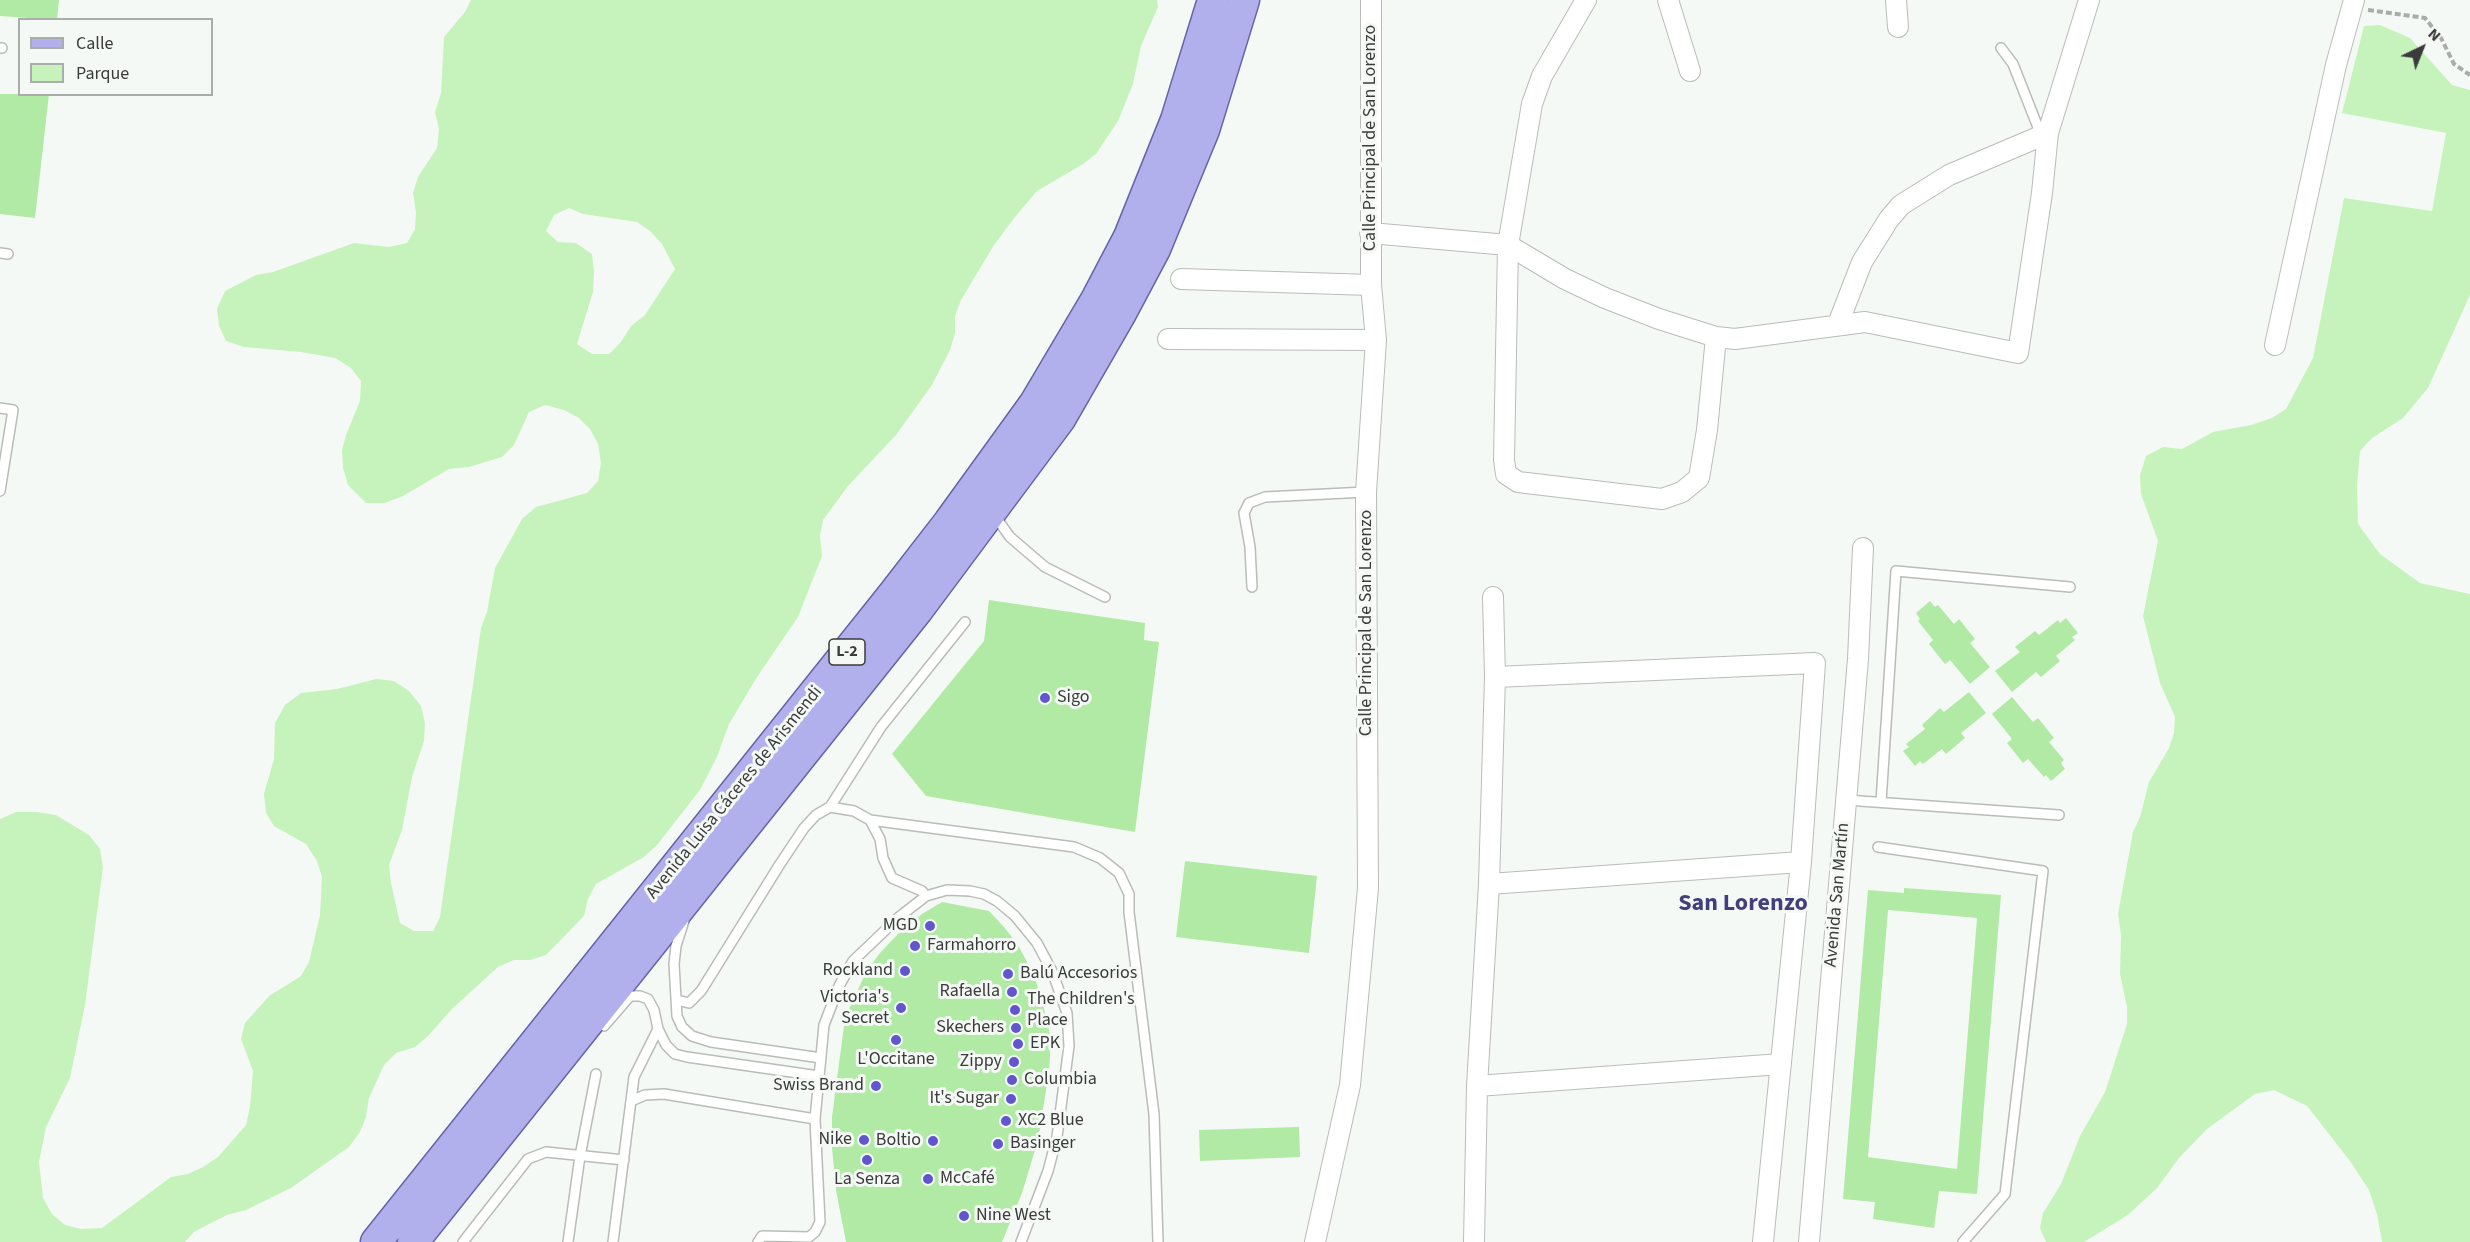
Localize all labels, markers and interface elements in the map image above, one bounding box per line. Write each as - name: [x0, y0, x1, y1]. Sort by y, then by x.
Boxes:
- legend: [18, 18, 213, 96]
- north arrow: [2392, 18, 2452, 78]
- text: N: [2423, 23, 2446, 47]
- street label: Calle Principal de San Lorenzo: [1360, 25, 1382, 251]
- text: Calle: [76, 31, 113, 56]
- text: Parque: [76, 61, 129, 86]
- street label: Calle Principal de San Lorenzo: [1356, 510, 1378, 736]
- road number: L-2: [829, 639, 865, 665]
- street label: Avenida Luisa Cáceres de Arismendi: [642, 682, 828, 904]
- place label: Sigo: [1057, 687, 1090, 709]
- marker: Sigo: [1038, 691, 1052, 705]
- street label: Avenida San Martín: [1821, 822, 1855, 968]
- district label: San Lorenzo: [1678, 891, 1808, 919]
- place label: MGD: [883, 915, 918, 937]
- marker: MGD: [923, 919, 937, 933]
- place label: Farmahorro: [927, 935, 1016, 957]
- marker: Farmahorro: [908, 939, 922, 953]
- place label: Rockland: [823, 960, 893, 982]
- place label: Balú Accesorios: [1020, 963, 1137, 985]
- marker: Rockland: [898, 964, 912, 978]
- marker: Balú Accesorios: [1001, 967, 1015, 981]
- place label: Rafaella: [940, 981, 1000, 1003]
- marker: Rafaella: [1005, 985, 1019, 999]
- place label: Victoria's Secret: [820, 987, 889, 1030]
- place label: The Children's Place: [1027, 989, 1135, 1032]
- marker: Victoria's Secret: [894, 1001, 908, 1015]
- marker: The Children's Place: [1008, 1003, 1022, 1017]
- place label: Skechers: [936, 1017, 1004, 1039]
- marker: Skechers: [1009, 1021, 1023, 1035]
- marker: L'Occitane: [889, 1033, 903, 1047]
- place label: EPK: [1030, 1033, 1060, 1055]
- marker: EPK: [1011, 1037, 1025, 1051]
- place label: L'Occitane: [857, 1049, 935, 1071]
- place label: Zippy: [960, 1051, 1002, 1073]
- marker: Zippy: [1007, 1055, 1021, 1069]
- place label: Columbia: [1024, 1069, 1097, 1091]
- marker: Columbia: [1005, 1073, 1019, 1087]
- place label: Swiss Brand: [773, 1075, 864, 1097]
- marker: Swiss Brand: [869, 1079, 883, 1093]
- place label: It's Sugar: [929, 1088, 999, 1110]
- marker: It's Sugar: [1004, 1092, 1018, 1106]
- place label: XC2 Blue: [1018, 1110, 1084, 1132]
- marker: XC2 Blue: [999, 1114, 1013, 1128]
- place label: Nike: [818, 1129, 852, 1151]
- place label: Boltio: [876, 1130, 921, 1152]
- marker: Nike: [857, 1133, 871, 1147]
- place label: Basinger: [1010, 1133, 1075, 1155]
- marker: Boltio: [926, 1134, 940, 1148]
- marker: Basinger: [991, 1137, 1005, 1151]
- marker: La Senza: [860, 1153, 874, 1167]
- place label: McCafé: [940, 1168, 995, 1190]
- place label: La Senza: [834, 1169, 900, 1191]
- marker: McCafé: [921, 1172, 935, 1186]
- place label: Nine West: [976, 1205, 1051, 1227]
- marker: Nine West: [957, 1209, 971, 1223]

